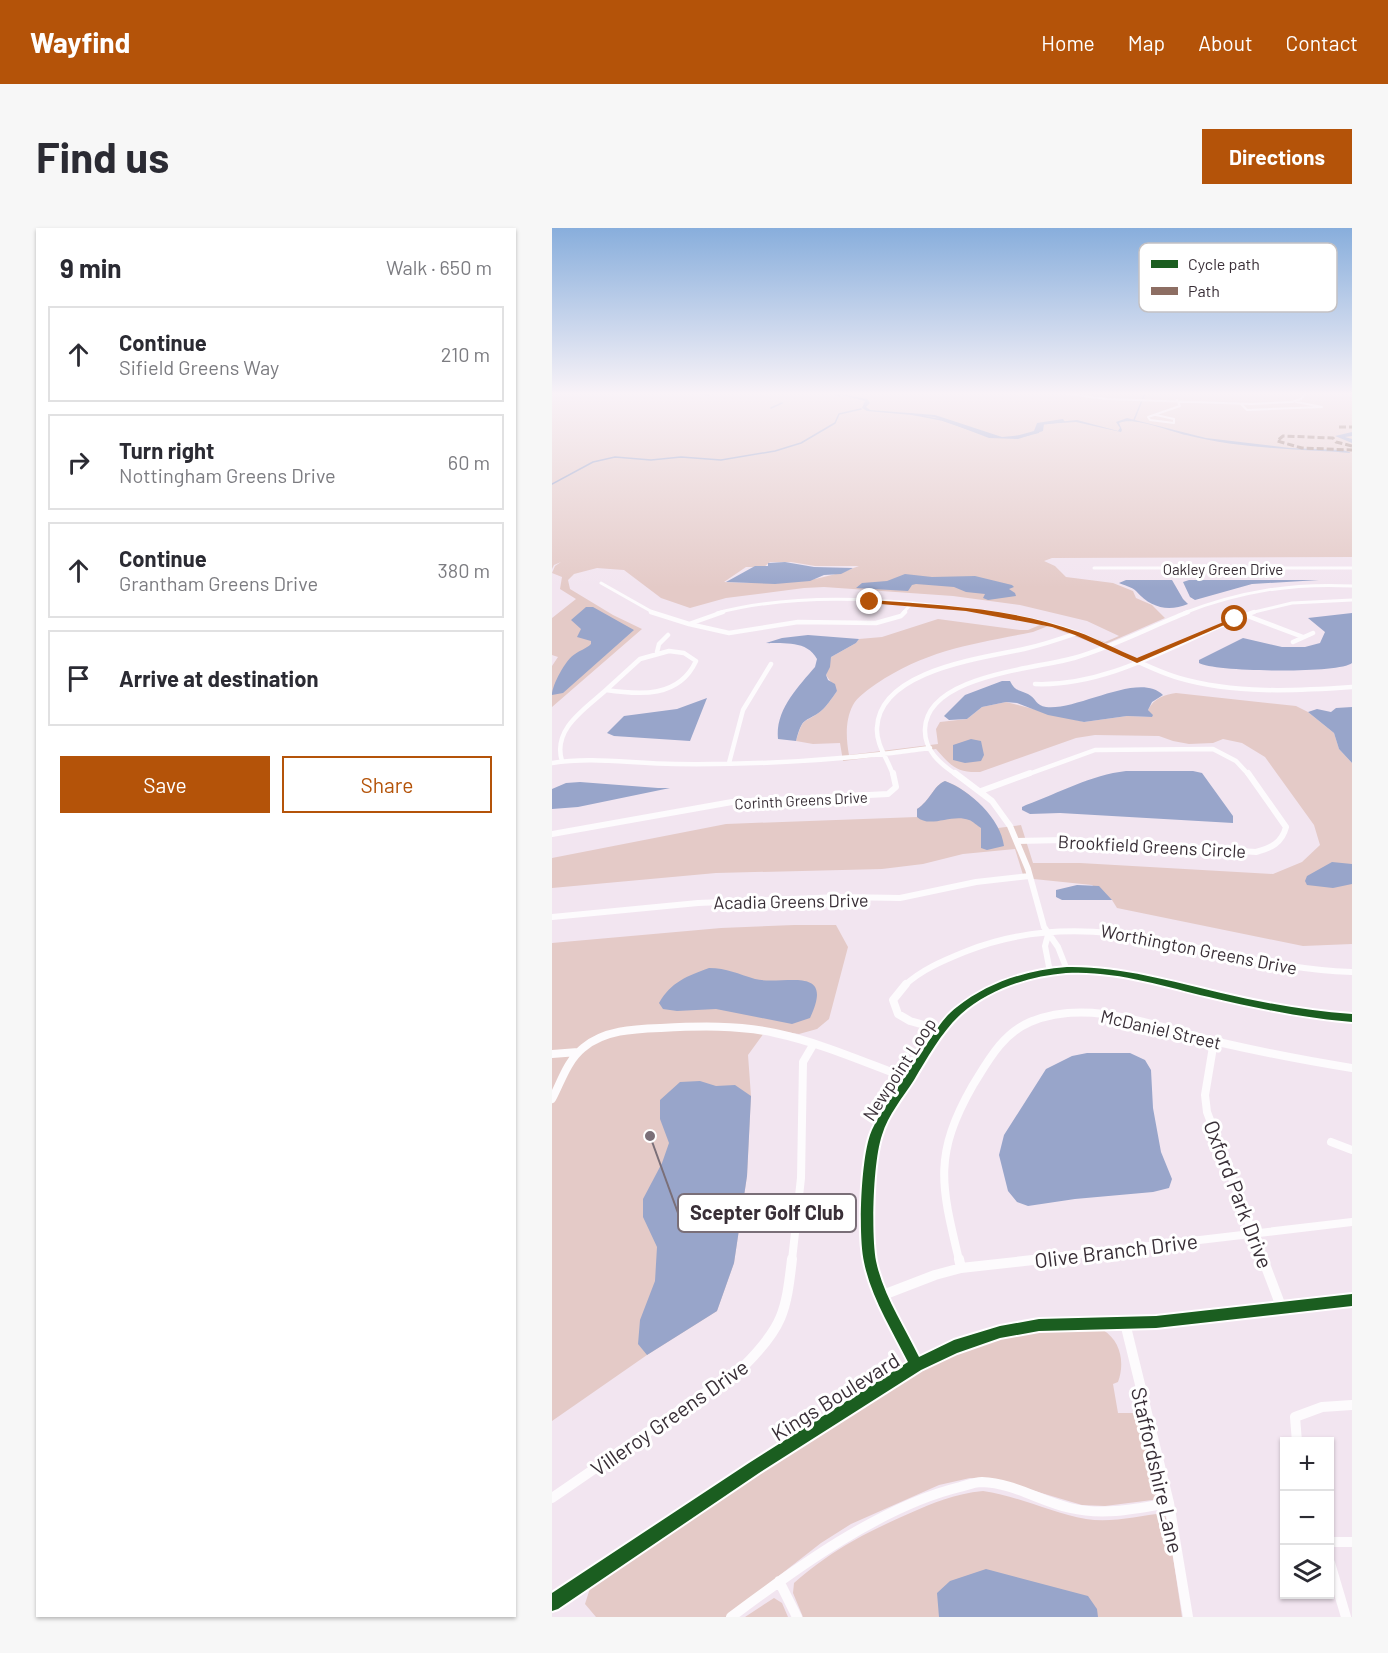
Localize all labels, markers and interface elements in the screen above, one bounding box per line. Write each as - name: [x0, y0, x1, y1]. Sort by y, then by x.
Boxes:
- text: Wayfind: [30, 25, 130, 59]
- text: Home: [1041, 30, 1095, 55]
- text: Map: [1128, 30, 1165, 55]
- text: About: [1198, 30, 1253, 55]
- text: Contact: [1286, 30, 1358, 55]
- button: Directions: [1202, 129, 1352, 184]
- text: Find us: [36, 131, 169, 181]
- legend: [1139, 243, 1337, 312]
- text: 9 min: [60, 252, 122, 283]
- text: Cycle path: [1188, 254, 1260, 273]
- text: Walk · 650 m: [386, 255, 492, 279]
- text: Path: [1188, 281, 1220, 300]
- text: Continue: [119, 329, 207, 355]
- icon: ahead: [62, 338, 95, 371]
- text: 210 m: [441, 342, 490, 366]
- text: Sifield Greens Way: [119, 355, 279, 379]
- text: Turn right: [119, 437, 214, 463]
- icon: right: [62, 446, 95, 479]
- text: 60 m: [448, 450, 490, 474]
- text: Nottingham Greens Drive: [119, 463, 336, 487]
- text: Continue: [119, 545, 207, 571]
- icon: ahead: [62, 554, 95, 587]
- text: 380 m: [437, 558, 490, 582]
- street label: Oakley Green Drive: [1163, 560, 1283, 578]
- text: Grantham Greens Drive: [119, 571, 318, 595]
- route end: [856, 588, 882, 614]
- route start: [1221, 605, 1247, 631]
- icon: arrive: [62, 662, 95, 695]
- text: Arrive at destination: [119, 665, 318, 691]
- button: Save: [60, 756, 270, 813]
- button: Share: [282, 756, 492, 813]
- street label: Corinth Greens Drive: [734, 788, 868, 812]
- street label: Brookfield Greens Circle: [1057, 830, 1247, 862]
- street label: Acadia Greens Drive: [713, 889, 869, 913]
- street label: Worthington Greens Drive: [1099, 919, 1299, 979]
- street label: McDaniel Street: [1098, 1004, 1224, 1054]
- street label: Newpoint Loop: [858, 1013, 940, 1125]
- street label: Oxford Park Drive: [1199, 1116, 1279, 1272]
- callout: Scepter Golf Club: [678, 1194, 856, 1232]
- text: Scepter Golf Club: [690, 1200, 844, 1224]
- street label: Olive Branch Drive: [1033, 1228, 1199, 1272]
- street label: Kings Boulevard: [766, 1347, 904, 1445]
- street label: Villeroy Greens Drive: [586, 1353, 752, 1481]
- street label: Staffordshire Lane: [1127, 1385, 1189, 1555]
- map controls: [1280, 1437, 1334, 1599]
- button: +: [1280, 1437, 1334, 1491]
- button: −: [1280, 1491, 1334, 1545]
- button: layers: [1280, 1545, 1334, 1599]

